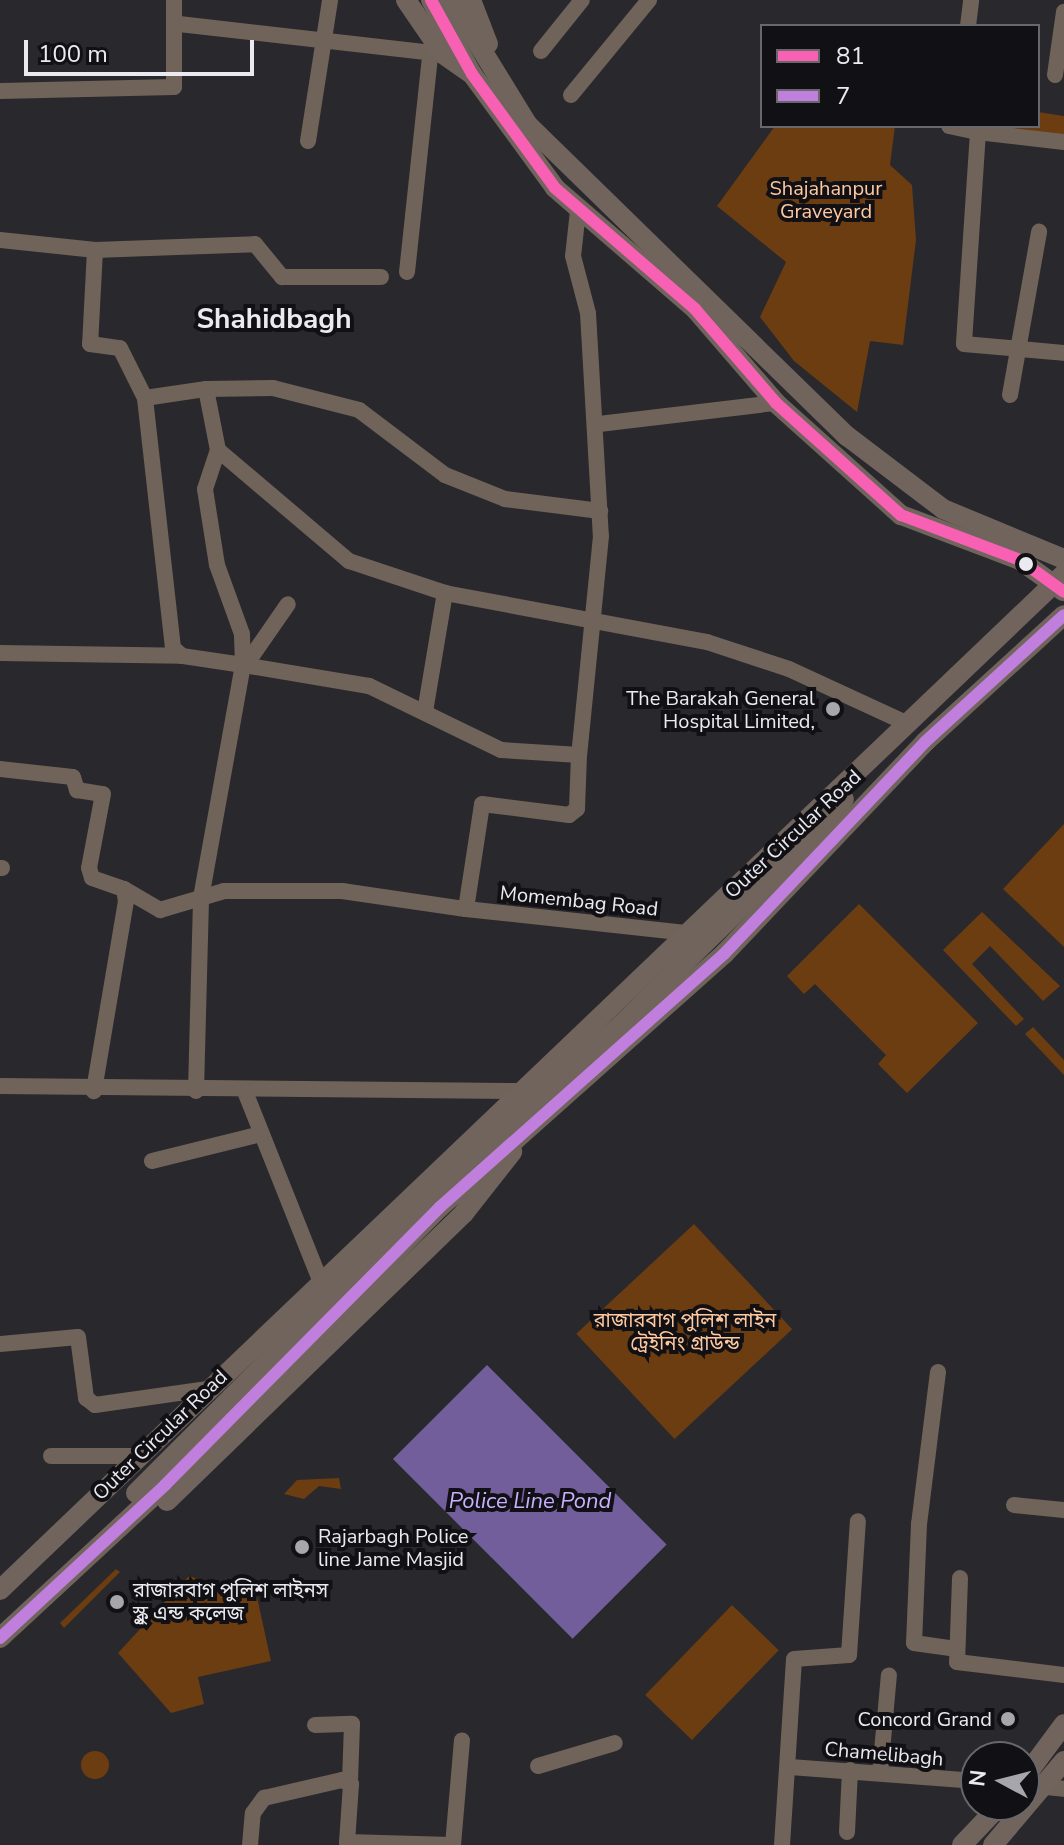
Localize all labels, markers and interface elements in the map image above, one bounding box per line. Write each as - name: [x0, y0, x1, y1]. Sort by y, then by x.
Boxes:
- scale bar: [28, 24, 258, 74]
- legend: [760, 24, 1040, 128]
- text: 100 m: [38, 38, 108, 70]
- text: 81: [836, 40, 865, 72]
- text: 7: [836, 80, 850, 112]
- park label: Shajahanpur Graveyard: [770, 177, 882, 224]
- district label: Shahidbagh: [196, 302, 352, 336]
- unlabelled marker: [1018, 556, 1034, 572]
- place label: The Barakah General Hospital Limited,: [626, 686, 815, 733]
- marker: The Barakah General Hospital Limited,: [822, 698, 844, 720]
- street label: Outer Circular Road: [720, 765, 866, 903]
- street label: Momembag Road: [499, 881, 659, 921]
- park label: রাজারবাগ পুলিশ লাইন ট্রেইনিং গ্রাউন্ড: [594, 1308, 776, 1355]
- street label: Outer Circular Road: [88, 1365, 232, 1505]
- water label: Police Line Pond: [449, 1489, 611, 1515]
- place label: Rajarbagh Police line Jame Masjid: [318, 1524, 468, 1571]
- marker: Rajarbagh Police line Jame Masjid: [293, 1538, 311, 1556]
- place label: রাজারবাগ পুলিশ লাইনস স্কুল এন্ড কলেজ: [133, 1578, 328, 1625]
- marker: রাজারবাগ পুলিশ লাইনস স্কুল এন্ড কলেজ: [108, 1593, 126, 1611]
- place label: Concord Grand: [858, 1707, 992, 1731]
- marker: Concord Grand: [999, 1710, 1017, 1728]
- street label: Chamelibagh: [824, 1737, 944, 1771]
- north arrow: [960, 1741, 1040, 1821]
- text: N: [962, 1768, 994, 1788]

